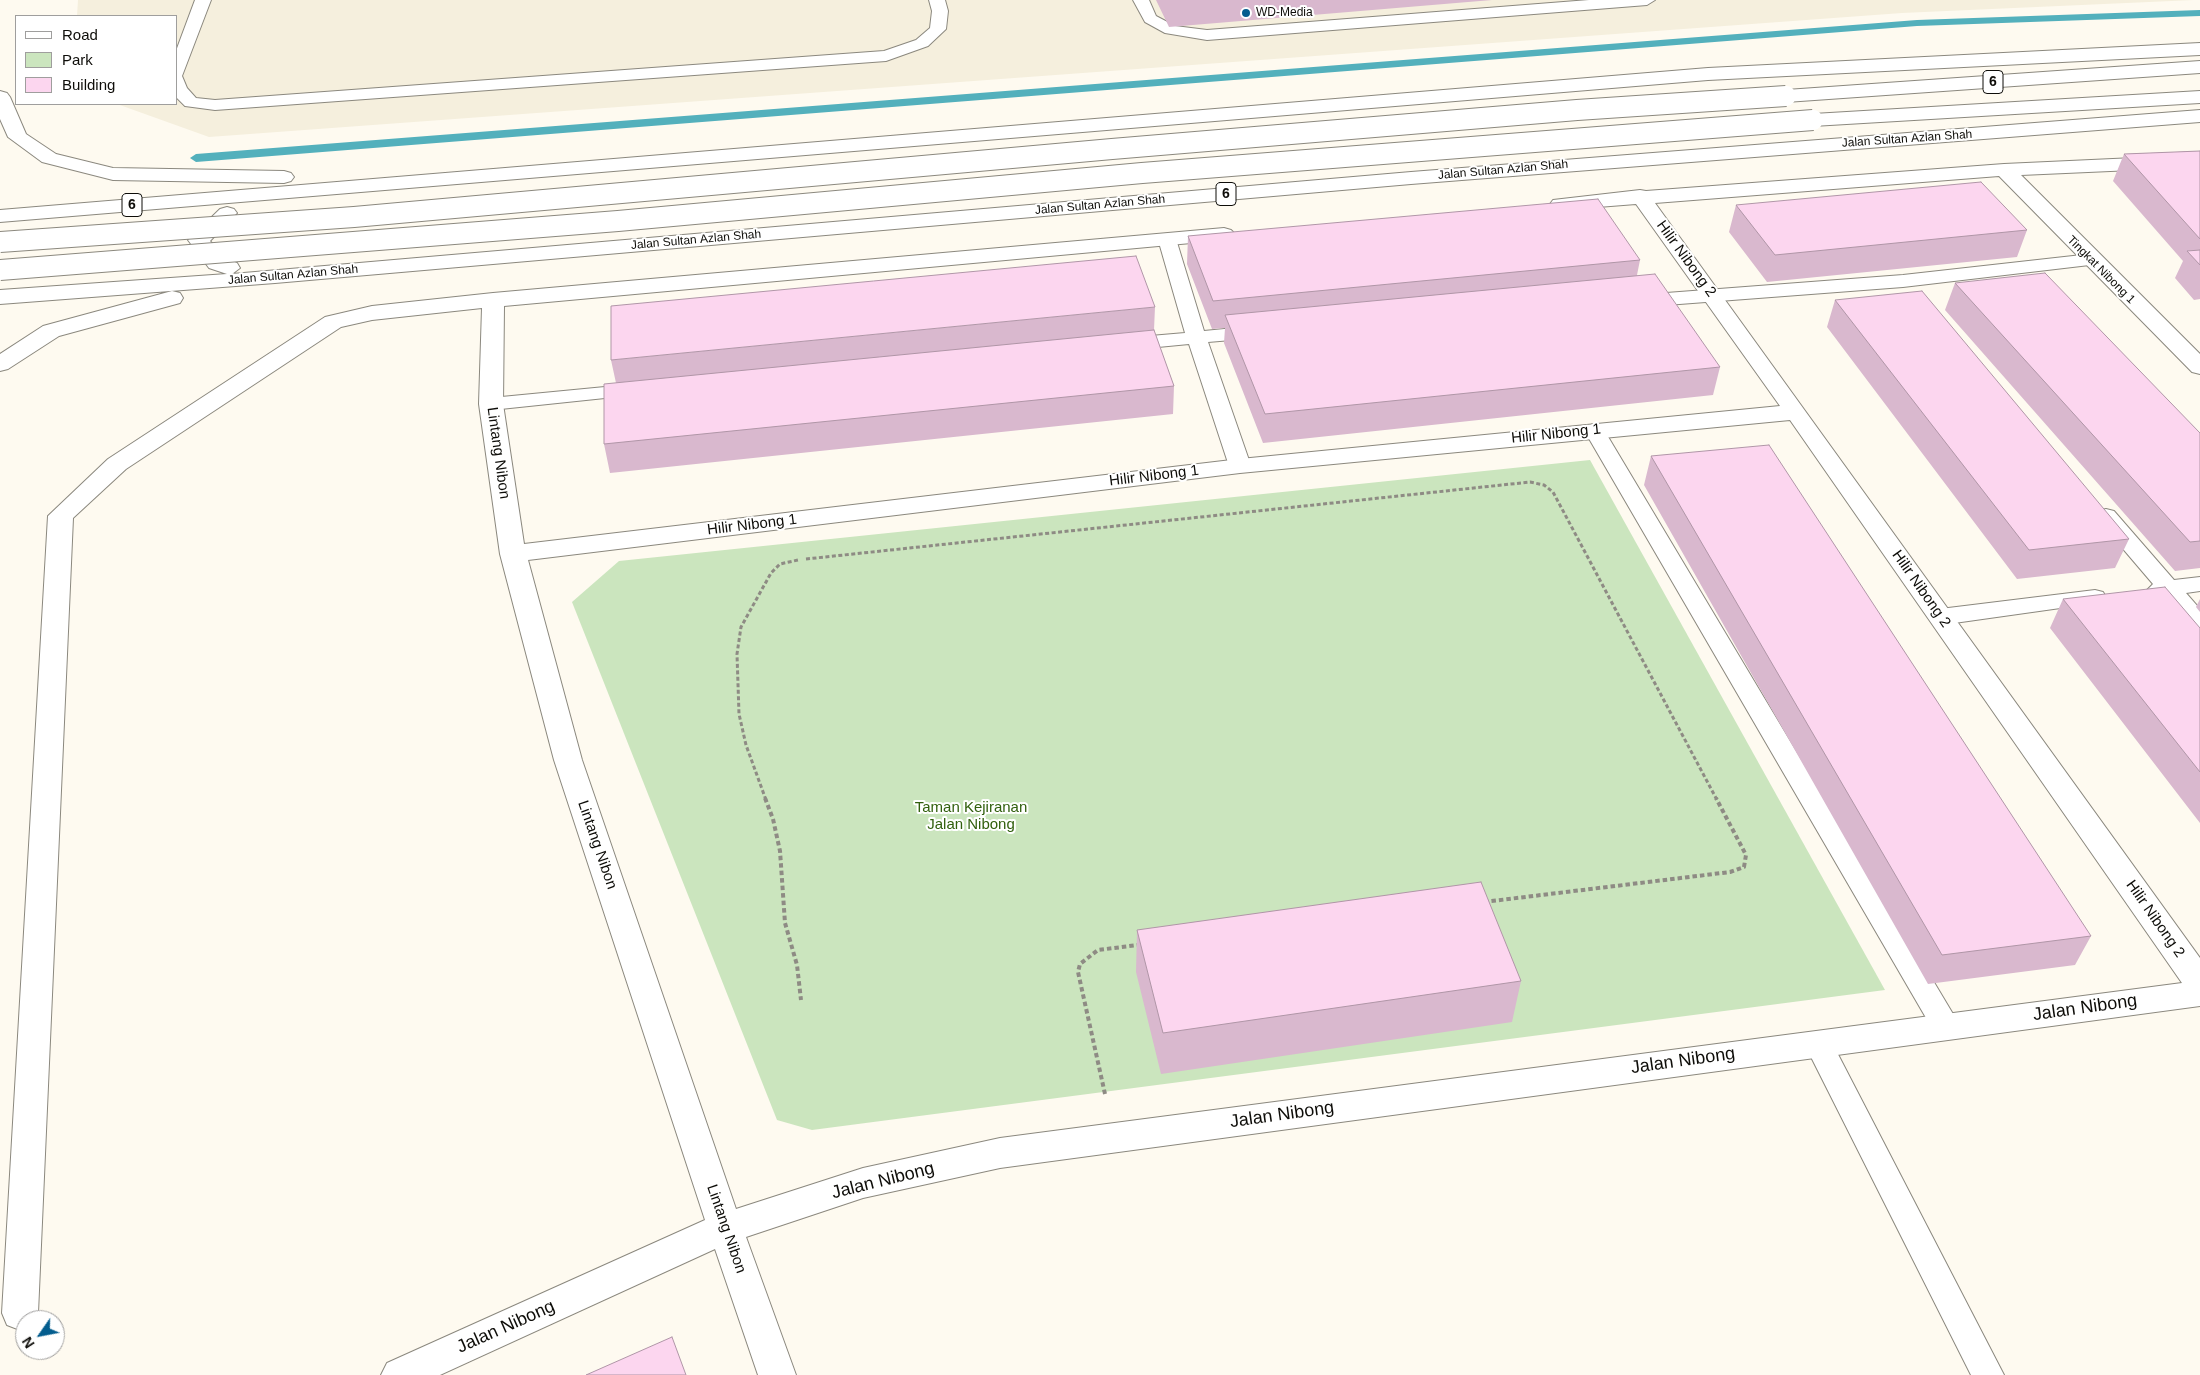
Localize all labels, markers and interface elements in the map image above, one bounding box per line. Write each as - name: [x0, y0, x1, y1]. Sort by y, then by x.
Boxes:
- place label: WD-Media: [1256, 6, 1313, 20]
- marker: WD-Media: [1240, 7, 1252, 19]
- legend: [15, 15, 178, 105]
- text: Road: [62, 26, 98, 43]
- text: Park: [62, 51, 93, 68]
- road number: 6: [1983, 70, 2003, 94]
- text: Building: [62, 76, 115, 93]
- street label: Jalan Sultan Azlan Shah: [1841, 127, 1973, 151]
- street label: Jalan Sultan Azlan Shah: [1437, 157, 1569, 183]
- road number: 6: [1216, 182, 1236, 205]
- street label: Jalan Sultan Azlan Shah: [1034, 192, 1166, 218]
- road number: 6: [122, 194, 142, 216]
- street label: Hilir Nibong 2: [1652, 217, 1720, 301]
- street label: Jalan Sultan Azlan Shah: [630, 227, 762, 253]
- street label: Tingkat Nibong 1: [2064, 233, 2138, 307]
- street label: Jalan Sultan Azlan Shah: [227, 262, 359, 288]
- street label: Lintang Nibon: [483, 406, 513, 500]
- street label: Hilir Nibong 1: [1510, 420, 1602, 448]
- street label: Hilir Nibong 1: [1108, 462, 1200, 490]
- street label: Hilir Nibong 1: [706, 511, 798, 539]
- street label: Hilir Nibong 2: [1888, 547, 1954, 631]
- street label: Lintang Nibon: [573, 798, 621, 892]
- park label: Taman Kejiranan Jalan Nibong: [915, 799, 1027, 834]
- street label: Hilir Nibong 2: [2122, 877, 2188, 961]
- street label: Jalan Nibong: [2031, 990, 2139, 1026]
- street label: Jalan Nibong: [1629, 1043, 1737, 1079]
- street label: Jalan Nibong: [1228, 1097, 1336, 1133]
- street label: Jalan Nibong: [829, 1158, 937, 1204]
- street label: Lintang Nibon: [702, 1182, 750, 1276]
- street label: Jalan Nibong: [454, 1296, 558, 1358]
- north arrow: [15, 1310, 65, 1360]
- text: N: [19, 1334, 38, 1351]

